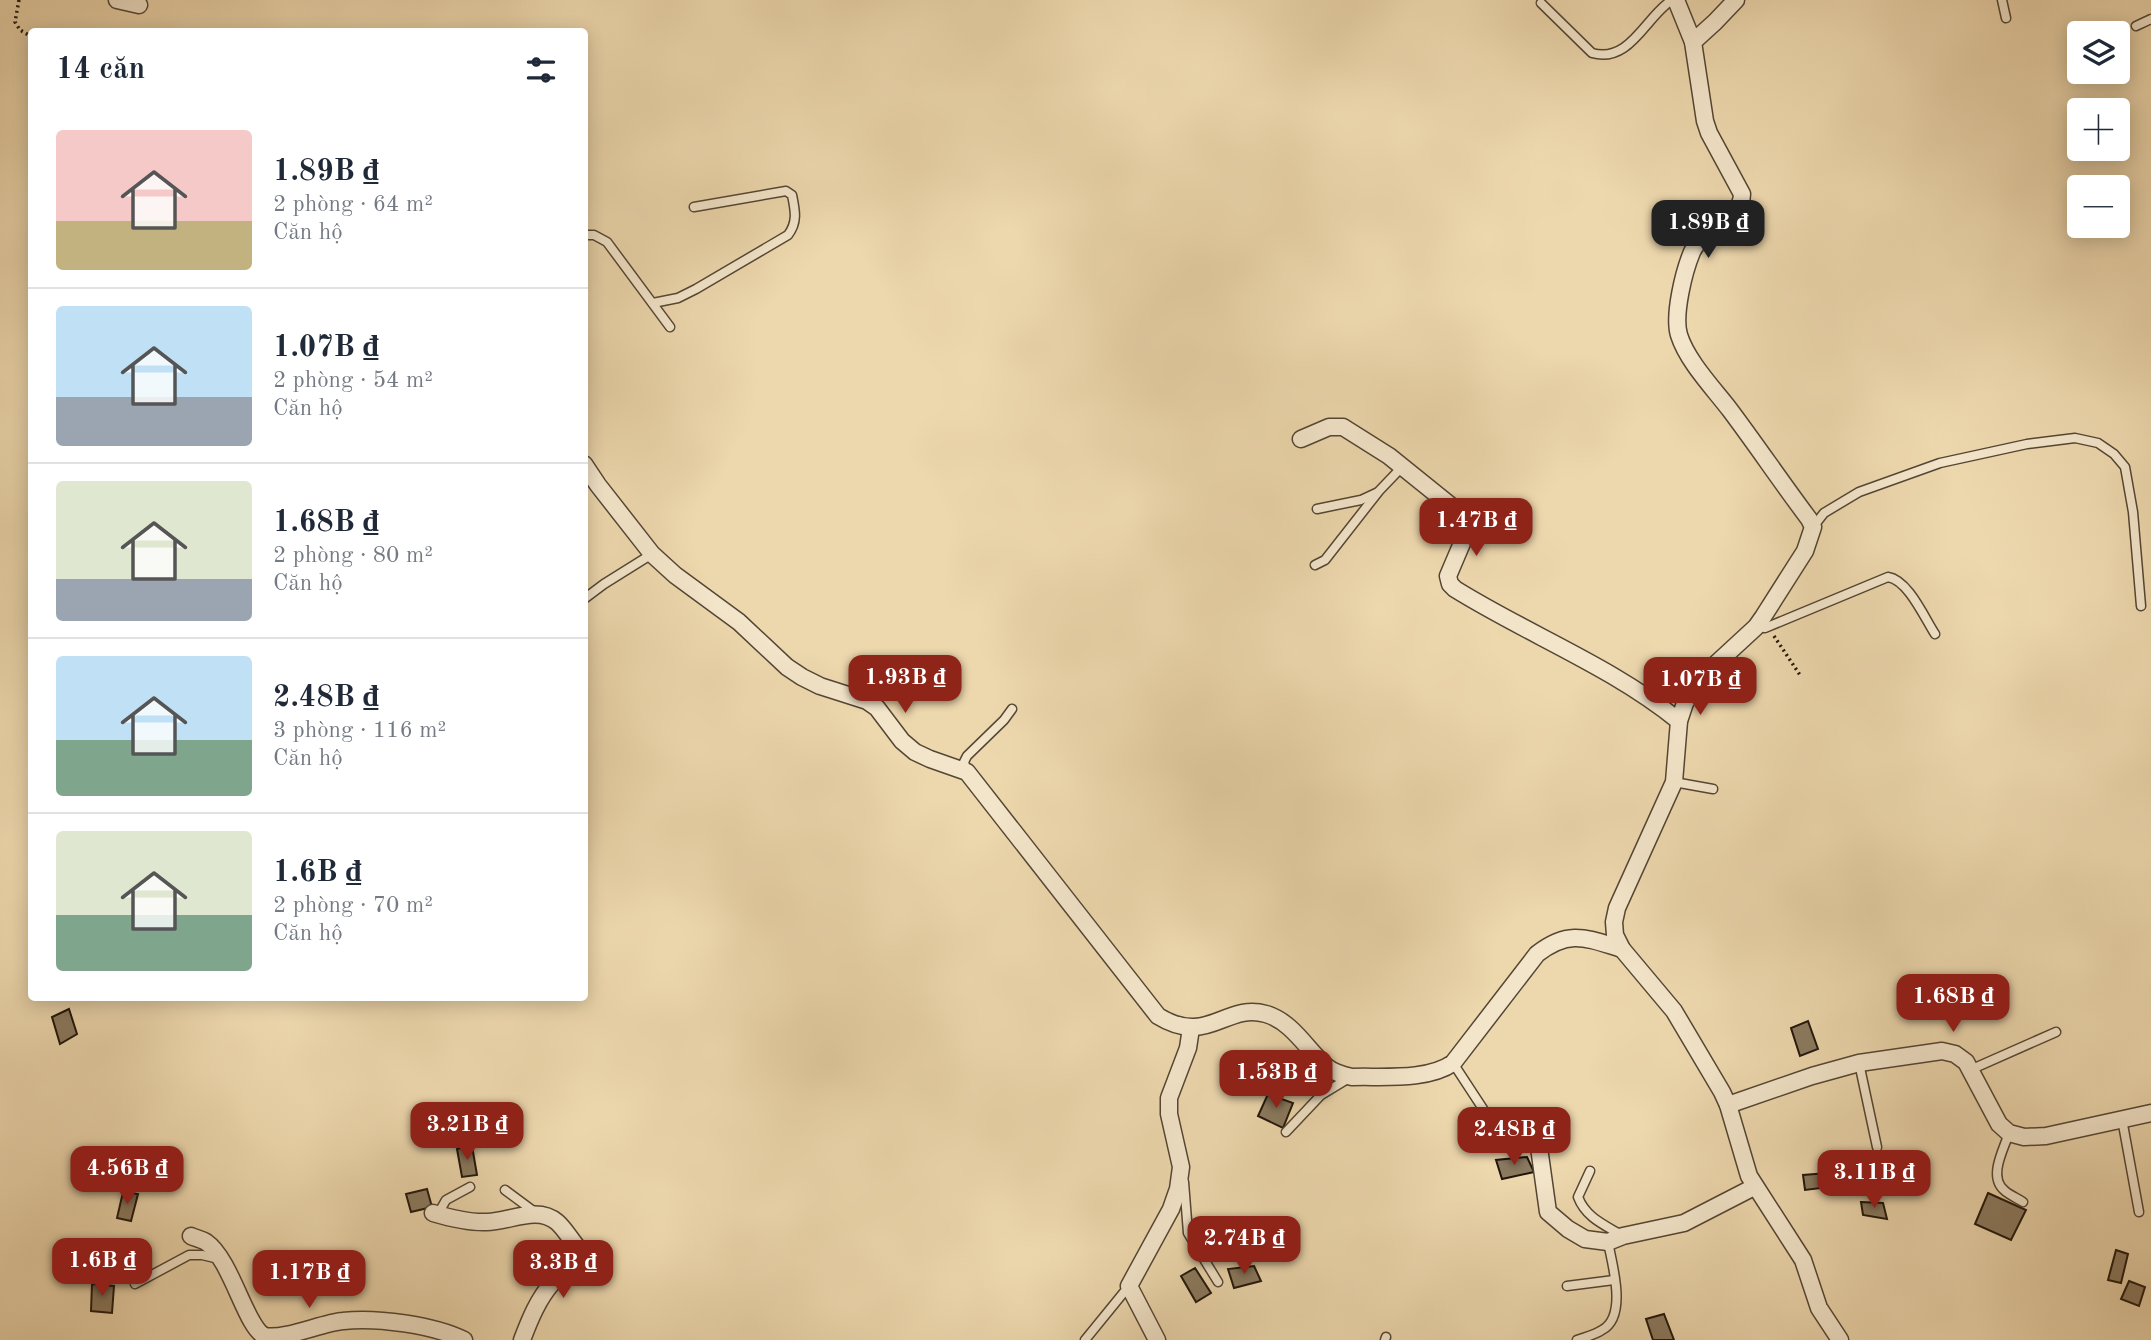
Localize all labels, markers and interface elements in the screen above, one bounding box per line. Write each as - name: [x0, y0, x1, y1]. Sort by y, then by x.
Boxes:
- map controls: [2067, 21, 2130, 238]
- button: layers: [2067, 21, 2130, 84]
- icon: filters: [522, 51, 560, 89]
- text: 14 căn: [56, 55, 145, 85]
- button: +: [2067, 98, 2130, 161]
- text: 1.89B ₫: [273, 157, 379, 187]
- icon: home: [112, 158, 196, 242]
- button: −: [2067, 175, 2130, 238]
- text: 2 phòng · 64 m²: [273, 193, 433, 216]
- pin: 1.89B ₫: [1643, 201, 1773, 260]
- text: 1.89B ₫: [1667, 211, 1749, 234]
- text: Căn hộ: [273, 221, 343, 244]
- text: 1.07B ₫: [273, 333, 379, 363]
- icon: home: [112, 334, 196, 418]
- text: 2 phòng · 54 m²: [273, 369, 433, 392]
- text: Căn hộ: [273, 397, 343, 420]
- pin: 1.47B ₫: [1411, 498, 1541, 558]
- text: 1.68B ₫: [273, 508, 379, 538]
- icon: home: [112, 509, 196, 593]
- text: 1.47B ₫: [1435, 509, 1517, 532]
- text: 2 phòng · 80 m²: [273, 544, 433, 567]
- text: Căn hộ: [273, 572, 343, 595]
- pin: 1.93B ₫: [840, 656, 970, 715]
- pin: 1.07B ₫: [1635, 658, 1765, 717]
- text: 1.93B ₫: [864, 666, 946, 689]
- text: 1.07B ₫: [1659, 668, 1741, 691]
- text: 2.48B ₫: [273, 683, 379, 713]
- icon: home: [112, 684, 196, 768]
- text: 3 phòng · 116 m²: [273, 719, 446, 742]
- text: Căn hộ: [273, 747, 343, 770]
- text: 1.6B ₫: [273, 858, 361, 888]
- icon: home: [112, 859, 196, 943]
- text: 2 phòng · 70 m²: [273, 894, 433, 917]
- text: Căn hộ: [273, 922, 343, 945]
- pin: 1.68B ₫: [1888, 974, 2018, 1034]
- text: 1.68B ₫: [1912, 985, 1994, 1008]
- pin: 1.53B ₫: [1211, 1050, 1341, 1110]
- text: 1.53B ₫: [1235, 1061, 1317, 1084]
- pin: 3.21B ₫: [402, 1102, 532, 1162]
- pin: 2.48B ₫: [1449, 1108, 1579, 1167]
- text: 3.21B ₫: [426, 1113, 508, 1136]
- text: 2.48B ₫: [1473, 1118, 1555, 1141]
- pin: 4.56B ₫: [62, 1146, 192, 1206]
- pin: 3.11B ₫: [1809, 1150, 1939, 1210]
- text: 4.56B ₫: [86, 1157, 168, 1180]
- text: 3.11B ₫: [1833, 1161, 1915, 1184]
- pin: 2.74B ₫: [1179, 1216, 1309, 1276]
- text: 2.74B ₫: [1203, 1227, 1285, 1250]
- pin: 1.6B ₫: [45, 1238, 159, 1298]
- pin: 3.3B ₫: [506, 1240, 620, 1300]
- text: 1.6B ₫: [68, 1249, 136, 1272]
- pin: 1.17B ₫: [244, 1250, 374, 1310]
- text: 3.3B ₫: [529, 1251, 597, 1274]
- text: 1.17B ₫: [268, 1261, 350, 1284]

